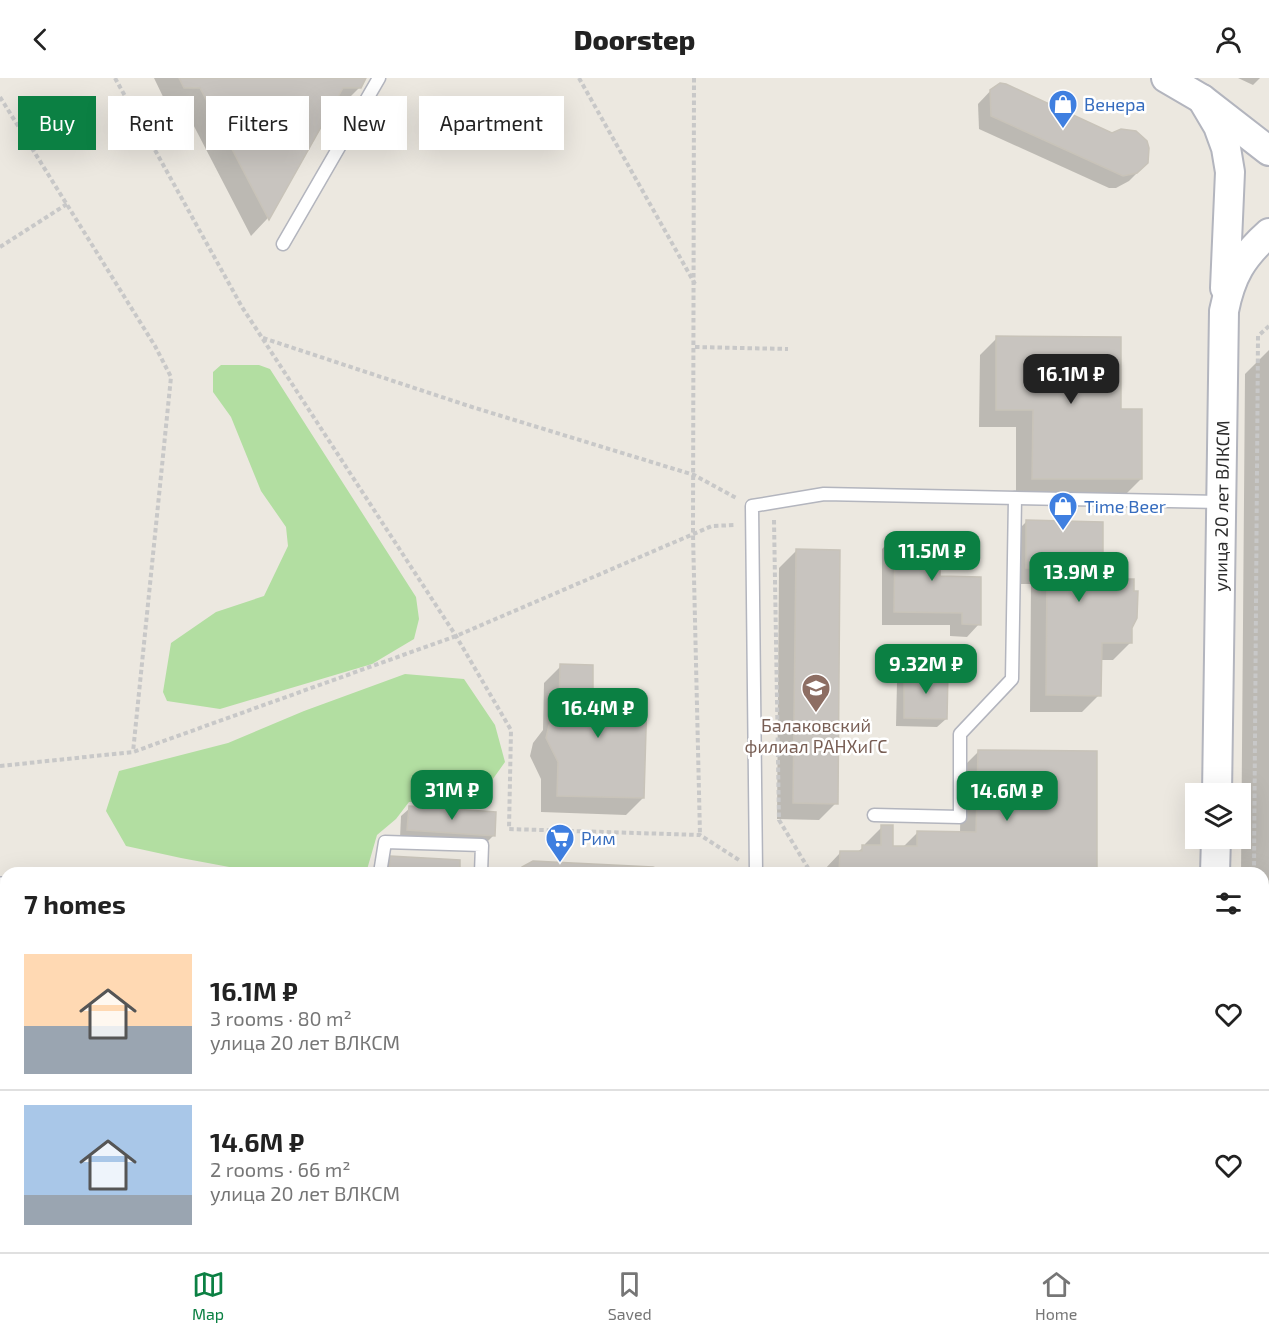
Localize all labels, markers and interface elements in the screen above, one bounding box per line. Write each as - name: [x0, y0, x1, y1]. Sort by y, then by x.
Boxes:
- icon: back: [24, 23, 57, 56]
- text: Doorstep: [574, 23, 695, 55]
- icon: person: [1212, 23, 1245, 56]
- shop icon: Венера: [1047, 88, 1079, 130]
- place label: Венера: [1084, 93, 1146, 115]
- chip: Buy: [18, 96, 96, 150]
- chip: Rent: [108, 96, 194, 150]
- chip: Filters: [206, 96, 309, 150]
- chip: New: [321, 96, 407, 150]
- chip: Apartment: [419, 96, 564, 150]
- pin: 16.1M ₽: [1016, 354, 1126, 405]
- text: 16.1M ₽: [1037, 361, 1105, 385]
- street label: улица 20 лет ВЛКСМ: [1209, 420, 1233, 592]
- shop icon: Time Beer: [1047, 490, 1079, 532]
- place label: Time Beer: [1084, 495, 1166, 517]
- pin: 11.5M ₽: [877, 531, 987, 582]
- text: 11.5M ₽: [898, 538, 966, 562]
- pin: 13.9M ₽: [1024, 552, 1134, 603]
- text: 13.9M ₽: [1043, 559, 1115, 583]
- pin: 9.32M ₽: [871, 644, 981, 695]
- text: 9.32M ₽: [889, 651, 963, 675]
- school or university icon: Балаковский филиал РАНХиГС: [800, 672, 832, 714]
- pin: 16.4M ₽: [543, 688, 653, 739]
- text: 16.4M ₽: [562, 695, 634, 719]
- place label: Балаковский филиал РАНХиГС: [744, 714, 888, 757]
- pin: 31M ₽: [410, 770, 494, 821]
- pin: 14.6M ₽: [952, 771, 1062, 822]
- text: 31M ₽: [425, 777, 479, 801]
- text: 14.6M ₽: [971, 778, 1043, 802]
- map controls: [1185, 783, 1251, 849]
- button: layers: [1185, 783, 1251, 849]
- supermarket icon: Рим: [544, 822, 576, 864]
- place label: Рим: [581, 827, 616, 849]
- icon: filters: [1212, 887, 1245, 920]
- text: 7 homes: [24, 888, 126, 919]
- text: 16.1M ₽: [210, 975, 298, 1006]
- icon: home: [72, 978, 144, 1050]
- icon: heart: [1212, 998, 1245, 1031]
- text: 3 rooms · 80 m²: [210, 1006, 352, 1030]
- text: улица 20 лет ВЛКСМ: [210, 1030, 400, 1054]
- text: 14.6M ₽: [210, 1126, 304, 1157]
- icon: home: [72, 1129, 144, 1201]
- icon: heart: [1212, 1149, 1245, 1182]
- text: 2 rooms · 66 m²: [210, 1157, 351, 1181]
- text: улица 20 лет ВЛКСМ: [210, 1181, 400, 1205]
- tab: Map: [192, 1268, 225, 1323]
- tab: Saved: [608, 1268, 652, 1323]
- tab: Home: [1035, 1268, 1077, 1323]

